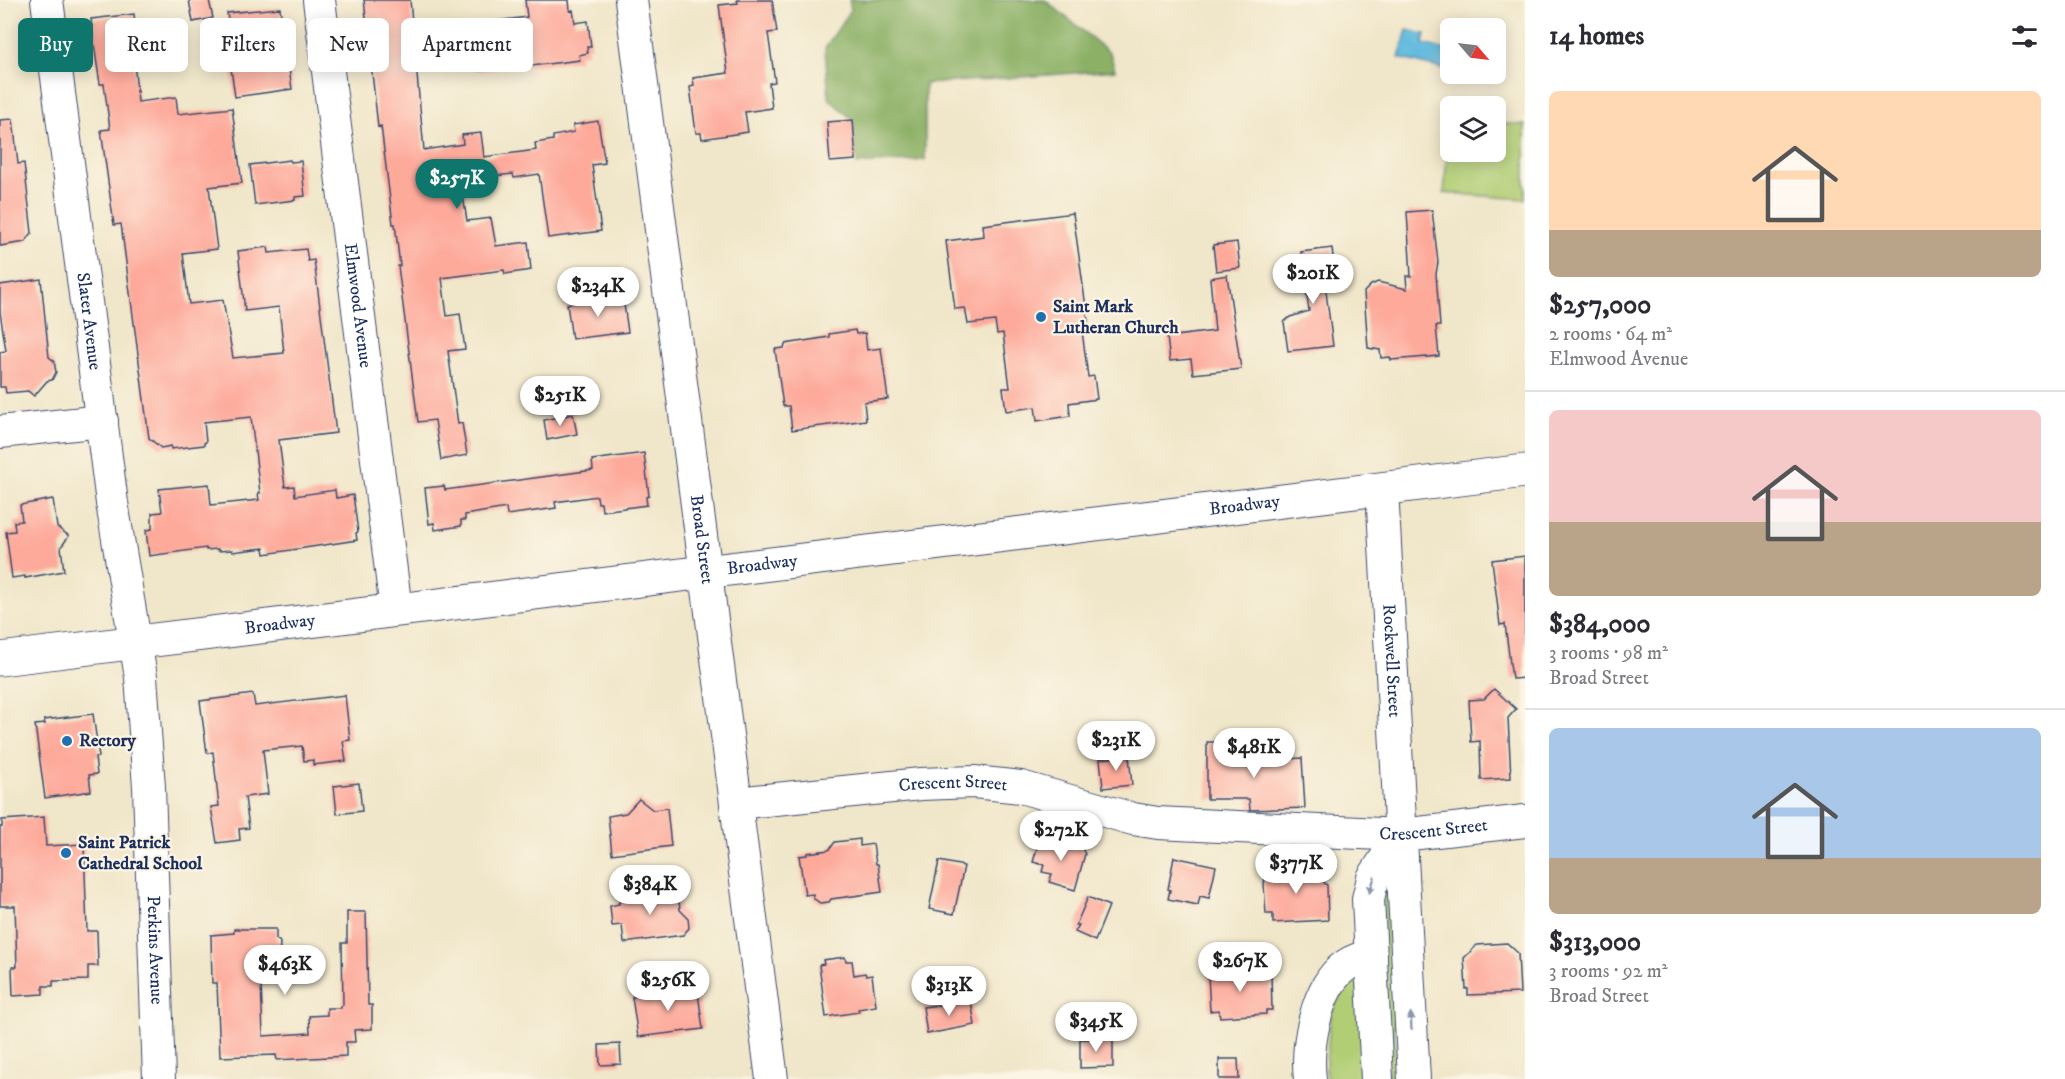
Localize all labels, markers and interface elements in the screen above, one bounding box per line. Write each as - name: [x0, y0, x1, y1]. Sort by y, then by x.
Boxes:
- chip: Buy: [18, 18, 93, 72]
- chip: Rent: [105, 18, 188, 72]
- chip: Filters: [200, 18, 296, 72]
- chip: New: [308, 18, 389, 72]
- chip: Apartment: [401, 18, 533, 72]
- north arrow: [1440, 18, 1506, 84]
- map controls: [1440, 18, 1506, 162]
- text: 14 homes: [1549, 20, 1644, 53]
- icon: filters: [2008, 20, 2041, 53]
- button: layers: [1440, 96, 1506, 162]
- icon: home: [1741, 130, 1849, 238]
- pin: $257K: [415, 159, 499, 210]
- text: $257K: [429, 166, 485, 191]
- street label: Elmwood Avenue: [339, 242, 376, 369]
- pin: $201K: [1271, 254, 1355, 305]
- text: $201K: [1287, 261, 1339, 286]
- pin: $234K: [556, 267, 640, 318]
- street label: Slater Avenue: [71, 271, 106, 371]
- text: $234K: [571, 274, 625, 299]
- text: $257,000: [1549, 289, 1651, 322]
- place label: Saint Mark Lutheran Church: [1053, 296, 1179, 339]
- marker: Saint Mark Lutheran Church: [1034, 310, 1048, 324]
- text: 2 rooms · 64 m²: [1549, 322, 1672, 347]
- text: Elmwood Avenue: [1549, 347, 1688, 372]
- pin: $251K: [518, 376, 602, 427]
- text: $251K: [534, 383, 586, 408]
- icon: home: [1741, 449, 1849, 557]
- street label: Broadway: [1208, 490, 1282, 521]
- street label: Broad Street: [685, 493, 718, 586]
- street label: Broadway: [726, 550, 799, 580]
- street label: Rockwell Street: [1377, 603, 1405, 718]
- text: $384,000: [1549, 608, 1650, 641]
- street label: Broadway: [243, 609, 317, 640]
- text: 3 rooms · 98 m²: [1549, 641, 1668, 666]
- text: Broad Street: [1549, 666, 1649, 691]
- pin: $231K: [1074, 721, 1158, 772]
- text: $231K: [1091, 728, 1141, 753]
- pin: $481K: [1212, 728, 1296, 779]
- place label: Rectory: [79, 730, 136, 752]
- marker: Rectory: [60, 734, 74, 748]
- text: $481K: [1227, 735, 1281, 760]
- icon: home: [1741, 767, 1849, 875]
- street label: Crescent Street: [898, 771, 1009, 797]
- pin: $272K: [1019, 811, 1103, 862]
- street label: Crescent Street: [1379, 814, 1489, 846]
- text: $272K: [1034, 818, 1088, 843]
- place label: Saint Patrick Cathedral School: [78, 832, 203, 875]
- pin: $377K: [1254, 844, 1338, 895]
- marker: Saint Patrick Cathedral School: [59, 846, 73, 860]
- text: $377K: [1269, 851, 1323, 876]
- pin: $384K: [608, 865, 692, 916]
- text: $384K: [623, 872, 677, 897]
- one-way arrow: [1366, 876, 1376, 894]
- street label: Perkins Avenue: [142, 895, 167, 1005]
- text: $313,000: [1549, 926, 1641, 959]
- pin: $267K: [1198, 942, 1282, 993]
- pin: $463K: [243, 945, 327, 996]
- text: $267K: [1212, 949, 1268, 974]
- text: $463K: [258, 952, 312, 977]
- text: 3 rooms · 92 m²: [1549, 959, 1668, 984]
- pin: $256K: [626, 961, 710, 1012]
- pin: $313K: [907, 966, 991, 1017]
- text: $256K: [640, 968, 696, 993]
- text: $313K: [925, 973, 973, 998]
- text: Broad Street: [1549, 984, 1649, 1009]
- pin: $345K: [1054, 1002, 1138, 1053]
- text: $345K: [1069, 1009, 1123, 1034]
- one-way arrow: [1406, 1011, 1415, 1030]

